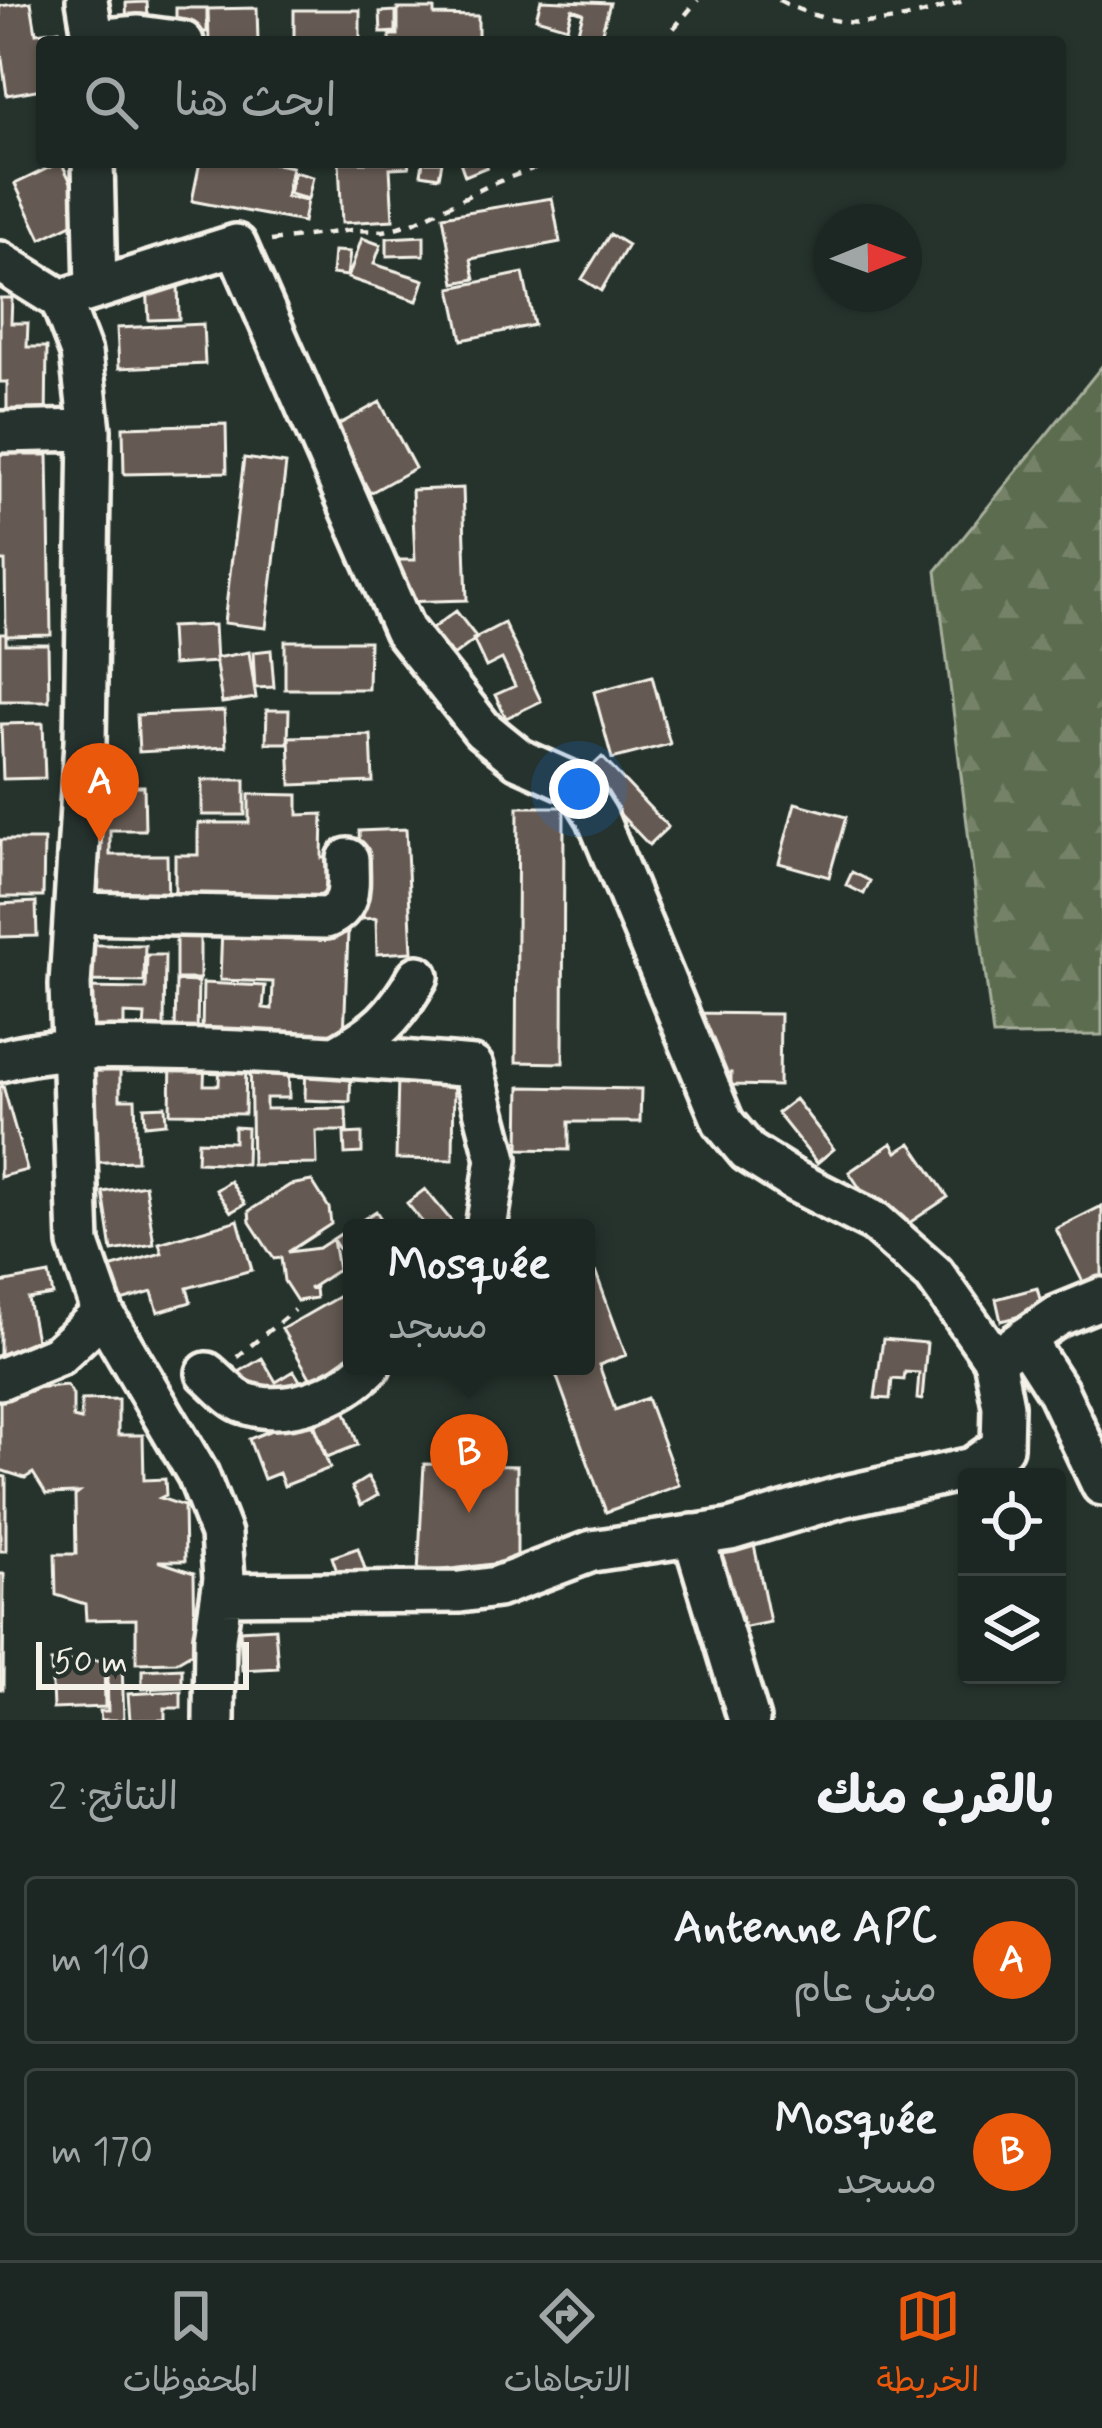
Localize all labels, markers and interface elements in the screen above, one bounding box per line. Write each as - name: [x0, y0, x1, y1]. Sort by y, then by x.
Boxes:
- search box: [36, 36, 1066, 168]
- icon: search: [78, 69, 144, 135]
- text: ابحث هنا: [174, 73, 337, 132]
- north arrow: [814, 204, 922, 312]
- pin: A: [61, 743, 139, 842]
- your location: [549, 759, 609, 819]
- popup: [343, 1219, 595, 1375]
- text: Mosquée: [388, 1236, 550, 1295]
- text: مسجد: [388, 1302, 488, 1353]
- pin: B: [430, 1414, 508, 1513]
- map controls: [958, 1468, 1066, 1684]
- button: locate: [958, 1468, 1066, 1576]
- button: layers: [958, 1576, 1066, 1684]
- scale bar: [36, 1636, 249, 1689]
- text: 50 m: [54, 1641, 128, 1685]
- text: بالقرب منك: [817, 1765, 1054, 1831]
- text: النتائج: 2: [48, 1773, 178, 1824]
- text: Antenne APC: [674, 1899, 937, 1958]
- text: 110 m: [51, 1935, 150, 1986]
- text: A: [999, 1935, 1025, 1986]
- text: مبنى عام: [793, 1965, 937, 2016]
- text: Mosquée: [775, 2091, 937, 2150]
- text: 170 m: [51, 2127, 153, 2178]
- text: B: [1000, 2127, 1024, 2178]
- text: مسجد: [837, 2157, 937, 2208]
- tab: المحفوظات: [123, 2283, 259, 2409]
- tab: الاتجاهات: [504, 2283, 631, 2409]
- tab: الخريطة: [876, 2283, 979, 2409]

